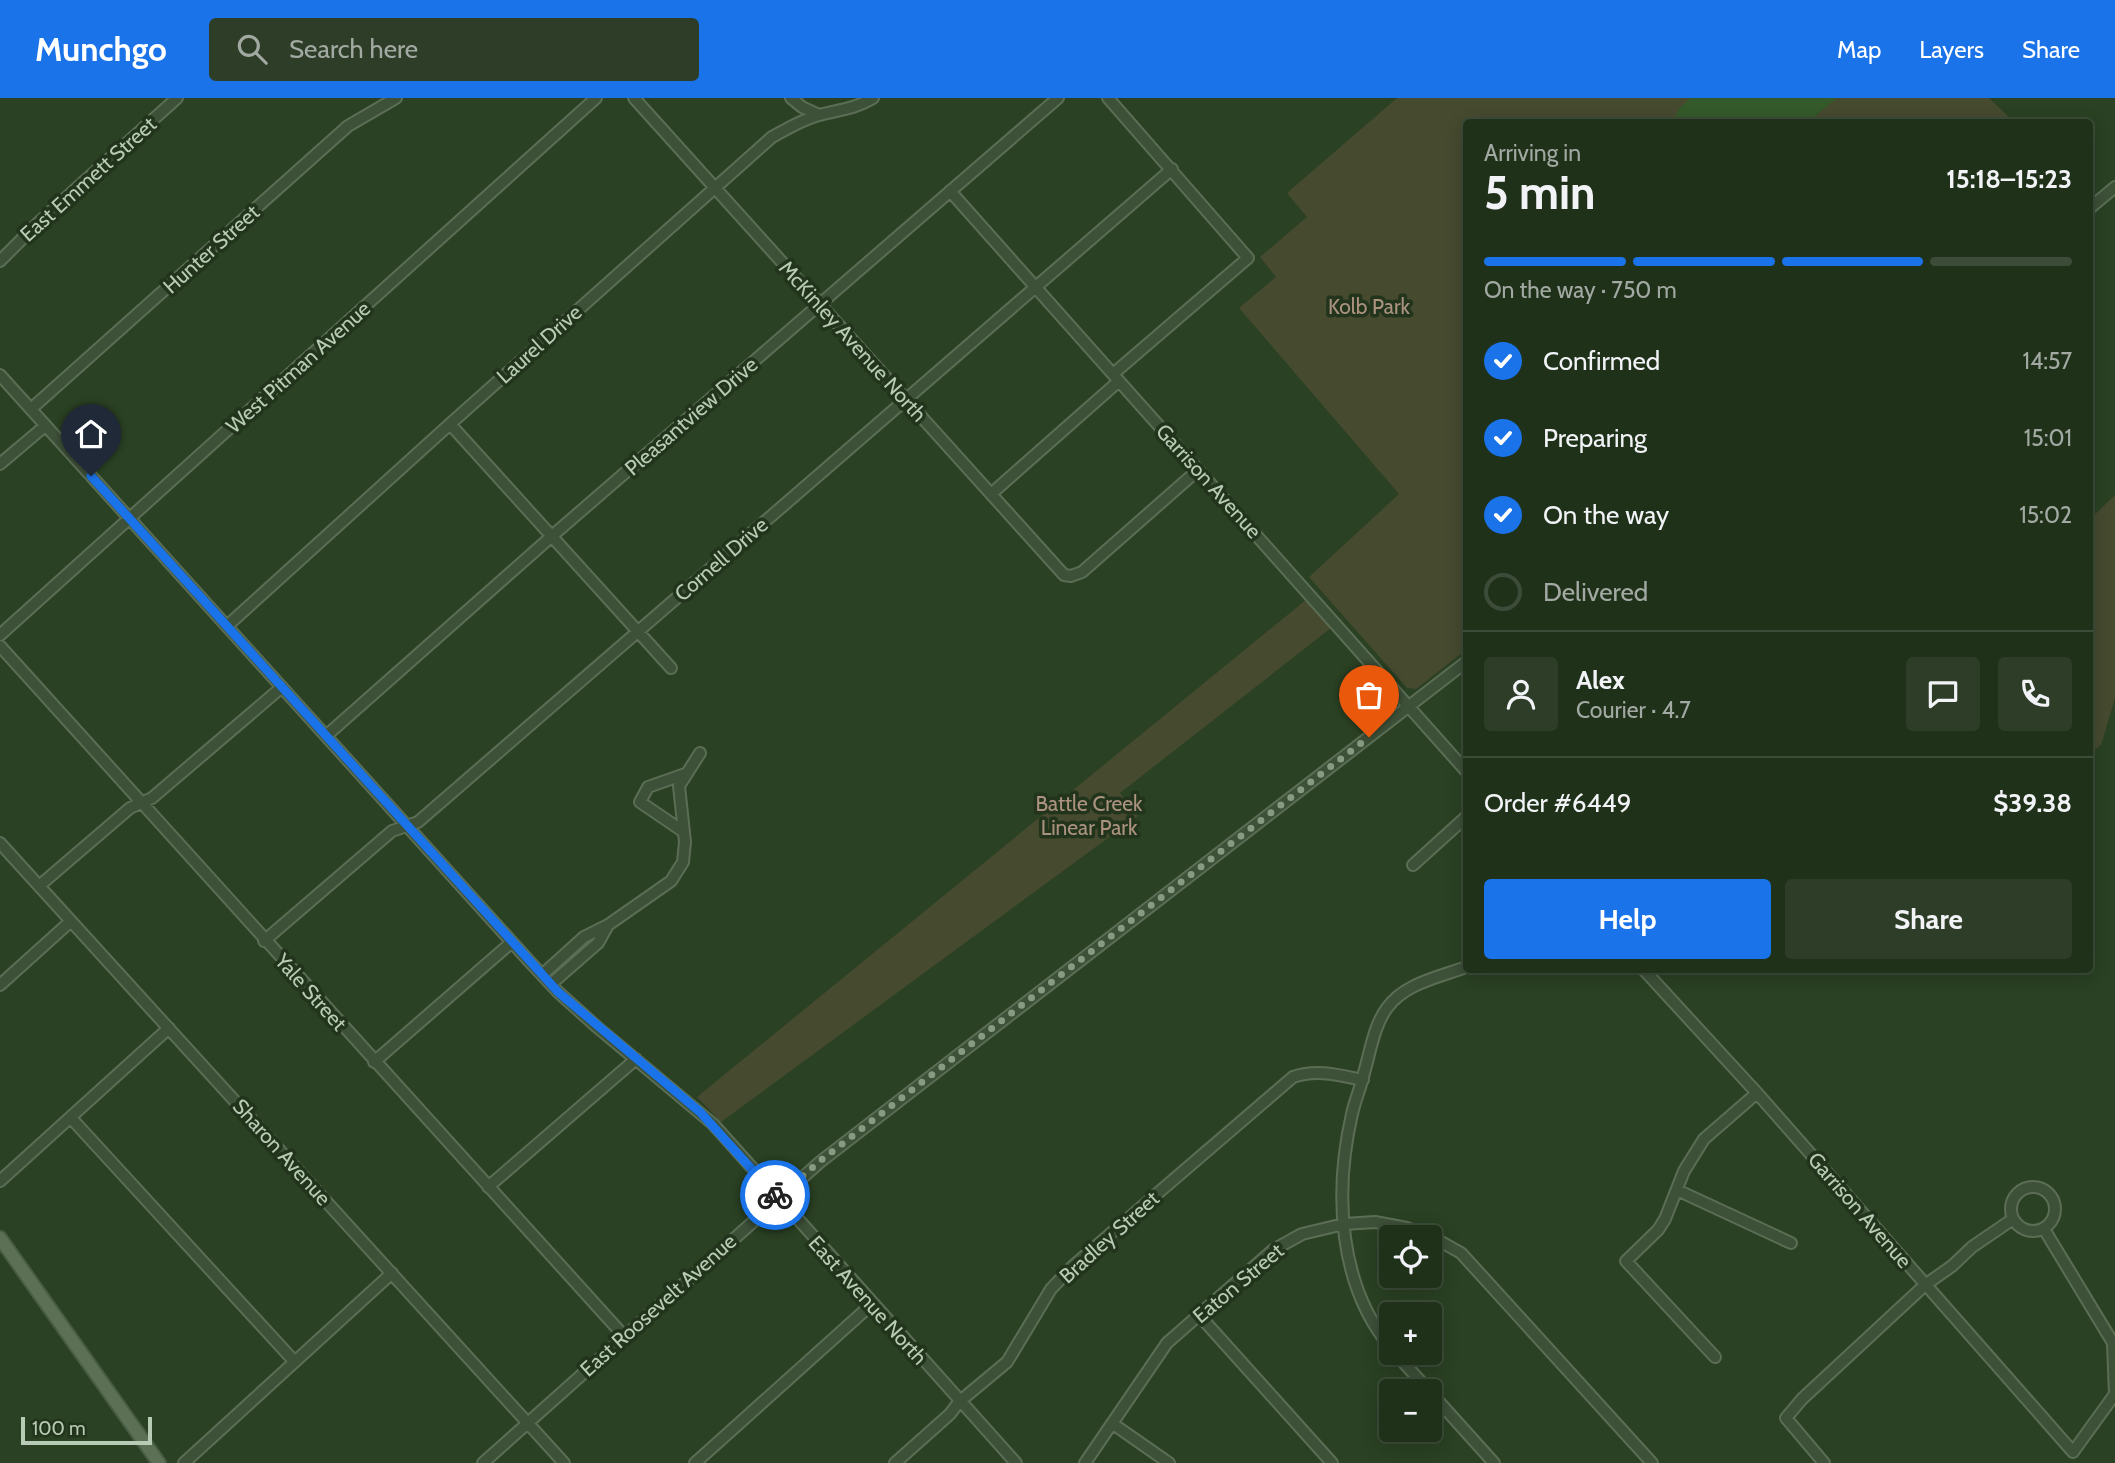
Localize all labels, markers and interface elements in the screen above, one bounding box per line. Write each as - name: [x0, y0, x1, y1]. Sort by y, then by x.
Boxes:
- search box: [209, 18, 699, 81]
- text: Munchgo: [35, 29, 167, 69]
- icon: search: [233, 30, 271, 68]
- text: Search here: [289, 33, 418, 65]
- text: Map: [1837, 35, 1881, 64]
- text: Layers: [1919, 35, 1984, 64]
- text: Share: [2022, 35, 2080, 64]
- street label: East Emmett Street: [15, 111, 161, 247]
- text: Arriving in: [1484, 139, 1581, 167]
- text: 15:18–15:23: [1946, 163, 2072, 195]
- text: 5 min: [1484, 165, 1595, 221]
- street label: Hunter Street: [158, 199, 264, 299]
- street label: McKinley Avenue North: [774, 255, 932, 427]
- text: On the way · 750 m: [1484, 276, 1677, 304]
- park label: Kolb Park: [1328, 294, 1411, 319]
- street label: West Pitman Avenue: [221, 296, 375, 438]
- street label: Laurel Drive: [491, 299, 587, 389]
- icon: check: [1484, 342, 1522, 380]
- text: Confirmed: [1543, 345, 1660, 377]
- text: 14:57: [2022, 347, 2072, 375]
- street label: Pleasantview Drive: [620, 351, 763, 480]
- pin: [61, 404, 121, 476]
- icon: home: [72, 415, 110, 453]
- street label: Garrison Avenue: [1151, 419, 1267, 544]
- icon: check: [1484, 419, 1522, 457]
- text: Preparing: [1543, 422, 1647, 454]
- text: 15:01: [2024, 424, 2072, 452]
- icon: check: [1484, 496, 1522, 534]
- text: On the way: [1543, 499, 1669, 531]
- text: 15:02: [2019, 501, 2072, 529]
- street label: Cornell Drive: [669, 512, 773, 606]
- text: Delivered: [1543, 576, 1648, 608]
- button: person: [1484, 657, 1558, 731]
- button: chat: [1906, 657, 1980, 731]
- button: phone: [1998, 657, 2072, 731]
- text: Alex: [1576, 664, 1625, 696]
- pin: [1339, 665, 1399, 737]
- icon: bag: [1350, 676, 1388, 714]
- text: Courier · 4.7: [1576, 696, 1691, 724]
- text: Order #6449: [1484, 787, 1631, 819]
- text: $39.38: [1993, 787, 2072, 819]
- park label: Battle Creek Linear Park: [1036, 791, 1143, 840]
- button: Help: [1484, 879, 1771, 959]
- button: Share: [1785, 879, 2072, 959]
- street label: Yale Street: [269, 948, 352, 1036]
- street label: Sharon Avenue: [228, 1094, 336, 1211]
- street label: Garrison Avenue: [1803, 1147, 1917, 1273]
- courier: [740, 1160, 810, 1230]
- icon: bike: [756, 1176, 794, 1214]
- street label: Bradley Street: [1054, 1186, 1164, 1288]
- map controls: [1379, 1225, 1442, 1442]
- button: locate: [1379, 1225, 1442, 1288]
- street label: East Roosevelt Avenue: [575, 1228, 741, 1382]
- street label: East Avenue North: [804, 1230, 932, 1370]
- street label: Eaton Street: [1188, 1238, 1288, 1328]
- button: +: [1379, 1302, 1442, 1365]
- button: −: [1379, 1379, 1442, 1442]
- scale bar: [21, 1414, 152, 1446]
- text: 100 m: [32, 1417, 86, 1440]

